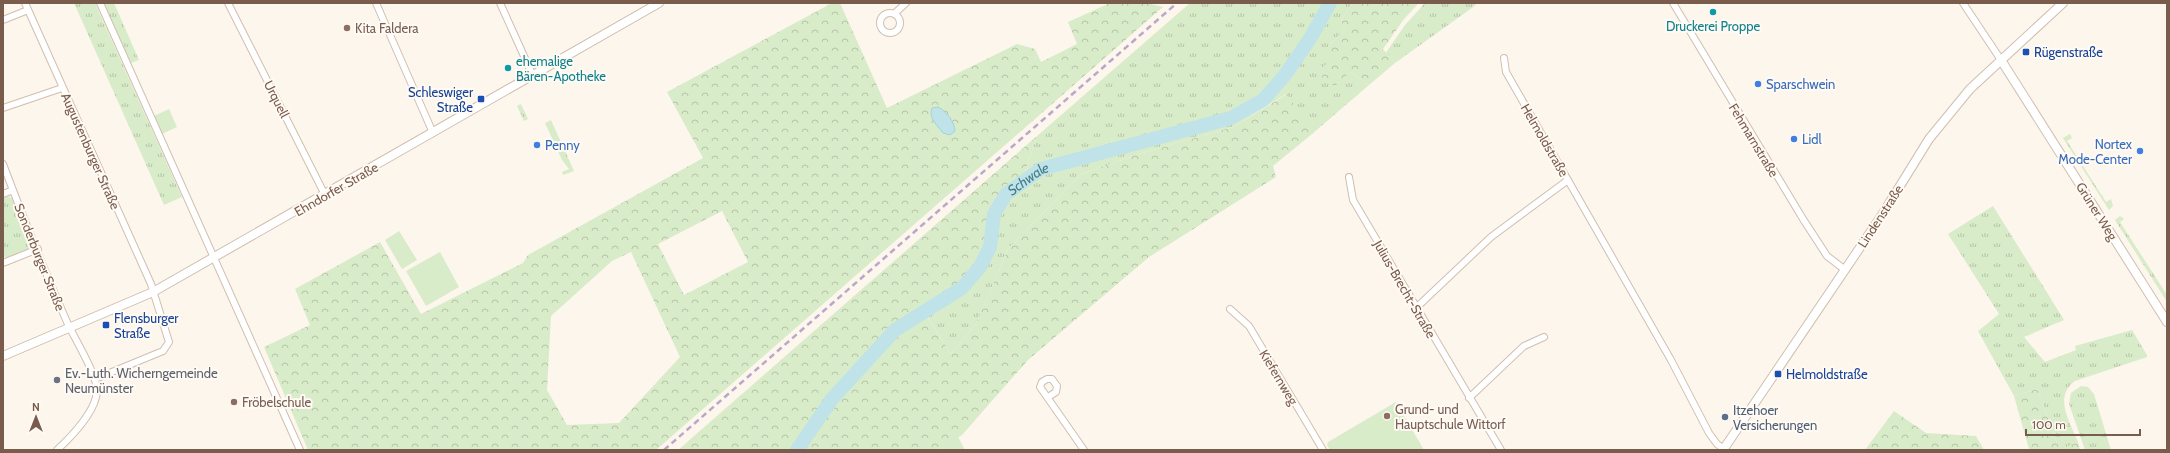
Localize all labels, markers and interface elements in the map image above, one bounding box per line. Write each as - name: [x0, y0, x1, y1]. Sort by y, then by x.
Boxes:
- marker: Druckerei Proppe: [1708, 7, 1718, 17]
- place label: Druckerei Proppe: [1666, 18, 1760, 34]
- place label: Kita Faldera: [355, 20, 419, 36]
- marker: Kita Faldera: [342, 23, 352, 33]
- place label: Rügenstraße: [2034, 44, 2103, 60]
- marker: Rügenstraße: [2021, 47, 2031, 57]
- place label: ehemalige Bären-Apotheke: [516, 53, 606, 84]
- marker: ehemalige Bären-Apotheke: [503, 63, 513, 73]
- place label: Sparschwein: [1766, 76, 1835, 92]
- street label: Urquell: [261, 78, 293, 120]
- marker: Sparschwein: [1753, 79, 1763, 89]
- place label: Schleswiger Straße: [408, 84, 474, 115]
- street label: Augustenburger Straße: [58, 90, 124, 212]
- marker: Schleswiger Straße: [476, 94, 486, 104]
- street label: Fehmarnstraße: [1726, 100, 1782, 180]
- street label: Helmoldstraße: [1518, 101, 1572, 180]
- place label: Lidl: [1802, 131, 1822, 147]
- marker: Lidl: [1789, 134, 1799, 144]
- place label: Nortex Mode-Center: [2058, 136, 2133, 167]
- place label: Penny: [545, 137, 580, 153]
- marker: Penny: [532, 140, 542, 150]
- marker: Nortex Mode-Center: [2135, 146, 2145, 156]
- street label: Ehndorfer Straße: [291, 158, 381, 219]
- water label: Schwale: [1004, 158, 1051, 199]
- street label: Grüner Weg: [2073, 179, 2121, 243]
- street label: Lindenstraße: [1854, 181, 1906, 250]
- street label: Sonderburger Straße: [11, 201, 69, 313]
- street label: Julius-Brecht-Straße: [1370, 236, 1440, 341]
- place label: Flensburger Straße: [114, 310, 179, 341]
- marker: Flensburger Straße: [101, 320, 111, 330]
- street label: Kiefernweg: [1256, 346, 1302, 408]
- place label: Ev.-Luth. Wicherngemeinde Neumünster: [65, 365, 218, 396]
- place label: Helmoldstraße: [1786, 366, 1868, 382]
- marker: Helmoldstraße: [1773, 369, 1783, 379]
- marker: Ev.-Luth. Wicherngemeinde Neumünster: [52, 375, 62, 385]
- place label: Fröbelschule: [242, 394, 311, 410]
- north arrow: [16, 397, 56, 437]
- marker: Fröbelschule: [229, 397, 239, 407]
- text: N: [32, 400, 40, 414]
- place label: Grund- und Hauptschule Wittorf: [1395, 401, 1506, 432]
- place label: Itzehoer Versicherungen: [1733, 402, 1817, 433]
- marker: Grund- und Hauptschule Wittorf: [1382, 411, 1392, 421]
- scale bar: [2026, 411, 2140, 437]
- marker: Itzehoer Versicherungen: [1720, 412, 1730, 422]
- text: 100 m: [2032, 417, 2066, 432]

